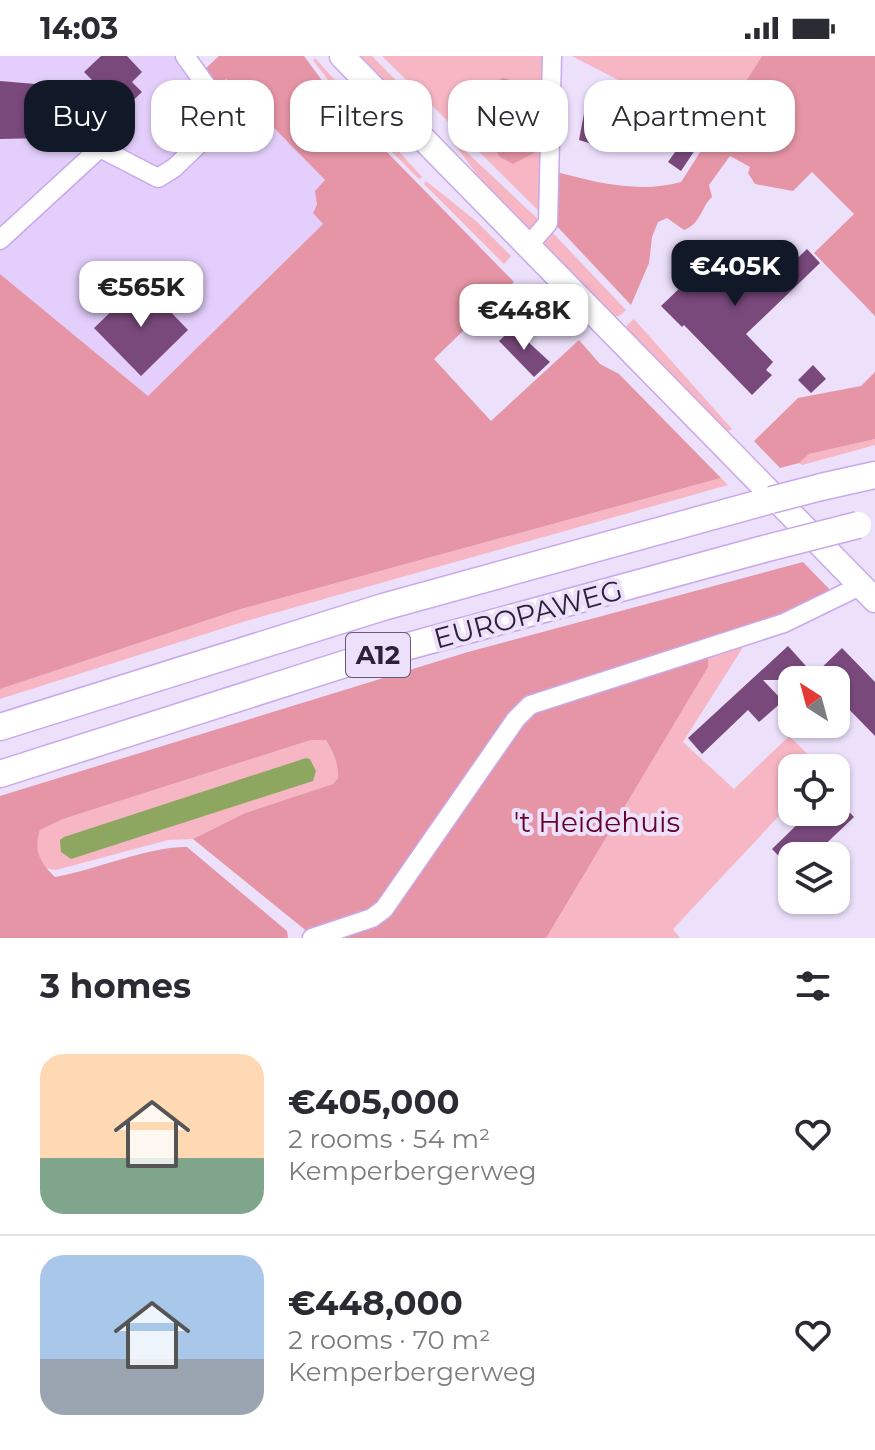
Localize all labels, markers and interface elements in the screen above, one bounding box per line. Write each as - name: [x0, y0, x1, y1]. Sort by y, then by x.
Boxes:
- text: 14:03: [40, 10, 118, 47]
- chip: Buy: [24, 80, 135, 152]
- chip: Rent: [151, 80, 274, 152]
- chip: Filters: [290, 80, 432, 152]
- chip: New: [448, 80, 568, 152]
- chip: Apartment: [584, 80, 795, 152]
- pin: €405K: [679, 240, 791, 308]
- text: €405K: [689, 250, 781, 282]
- pin: €565K: [85, 261, 197, 329]
- text: €565K: [97, 271, 185, 303]
- pin: €448K: [468, 284, 580, 352]
- text: €448K: [477, 294, 571, 326]
- street label: EUROPAWEG: [430, 573, 626, 655]
- road number: A12: [346, 633, 410, 677]
- north arrow: [778, 666, 850, 738]
- map controls: [778, 666, 850, 914]
- button: locate: [778, 754, 850, 826]
- park label: 't Heidehuis: [514, 805, 680, 839]
- button: layers: [778, 842, 850, 914]
- icon: filters: [791, 964, 835, 1008]
- text: 3 homes: [40, 965, 191, 1007]
- text: €405,000: [288, 1081, 460, 1123]
- icon: home: [104, 1086, 200, 1182]
- icon: heart: [791, 1112, 835, 1156]
- text: 2 rooms · 54 m²: [288, 1123, 490, 1155]
- text: Kemperbergerweg: [288, 1155, 536, 1187]
- text: €448,000: [288, 1282, 463, 1324]
- icon: home: [104, 1287, 200, 1383]
- icon: heart: [791, 1313, 835, 1357]
- text: 2 rooms · 70 m²: [288, 1324, 490, 1356]
- text: Kemperbergerweg: [288, 1356, 536, 1388]

